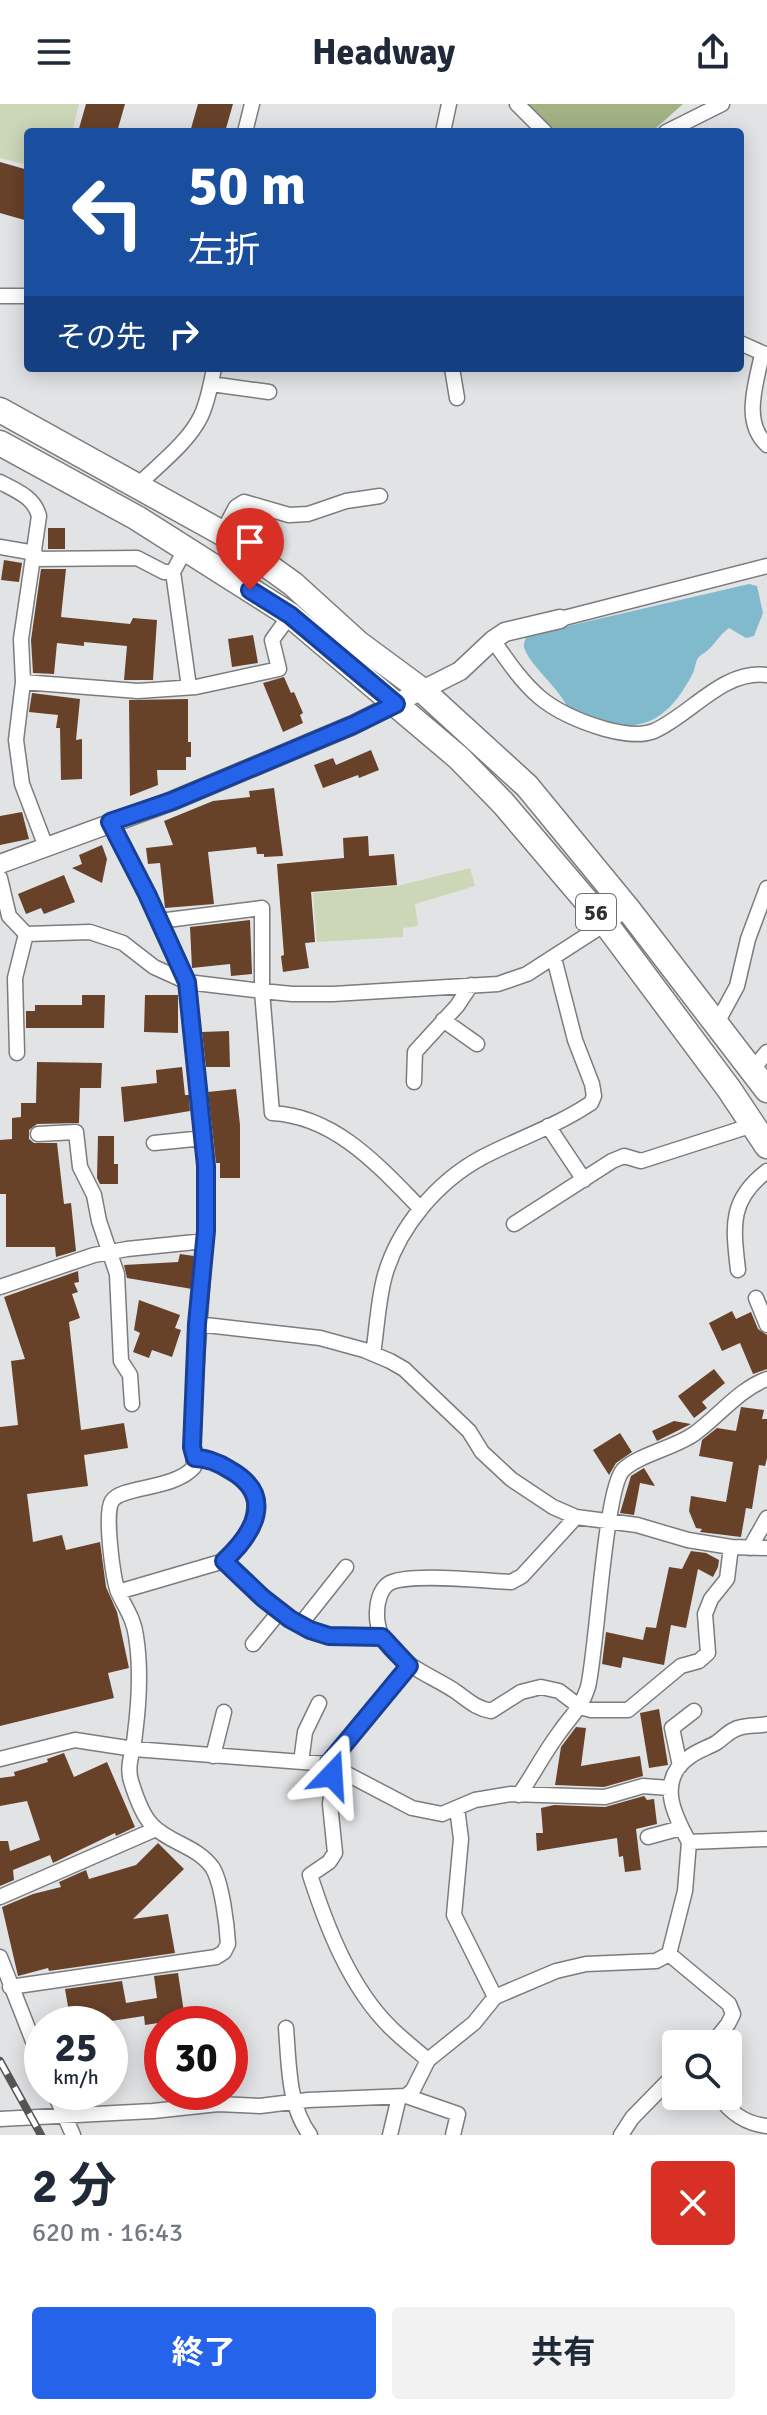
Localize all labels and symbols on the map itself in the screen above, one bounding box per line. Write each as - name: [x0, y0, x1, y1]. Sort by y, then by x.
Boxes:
- pin: [216, 508, 284, 590]
- road number: 56: [576, 894, 616, 930]
- position arrow: [290, 1733, 374, 1817]
- speed limit sign: 30: [144, 2006, 248, 2110]

